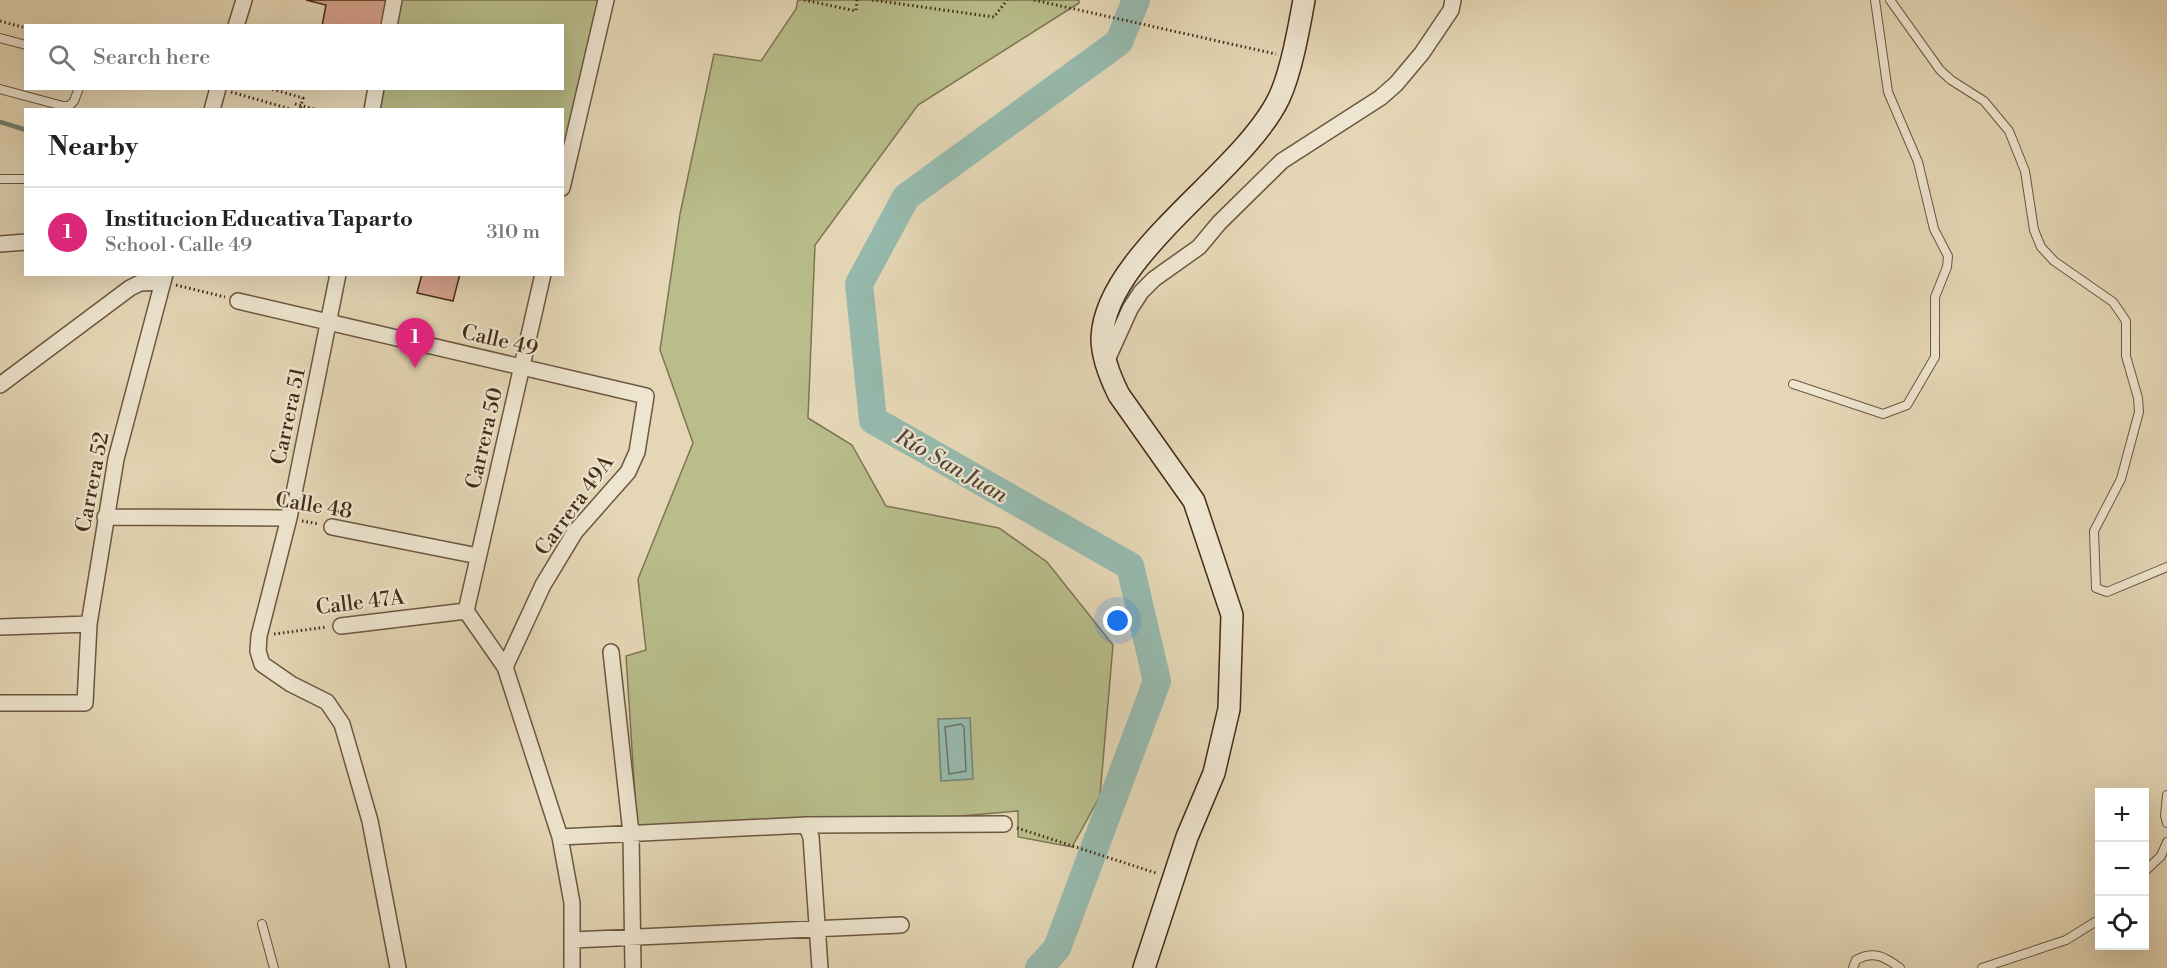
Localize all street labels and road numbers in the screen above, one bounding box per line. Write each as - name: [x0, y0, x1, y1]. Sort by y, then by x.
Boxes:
- street label: Calle 49: [459, 320, 541, 362]
- street label: Carrera 51: [266, 365, 312, 467]
- street label: Carrera 50: [461, 385, 509, 492]
- street label: Carrera 52: [71, 430, 115, 535]
- street label: Carrera 49A: [530, 450, 620, 561]
- street label: Calle 48: [273, 487, 354, 525]
- street label: Calle 47A: [314, 585, 406, 621]

